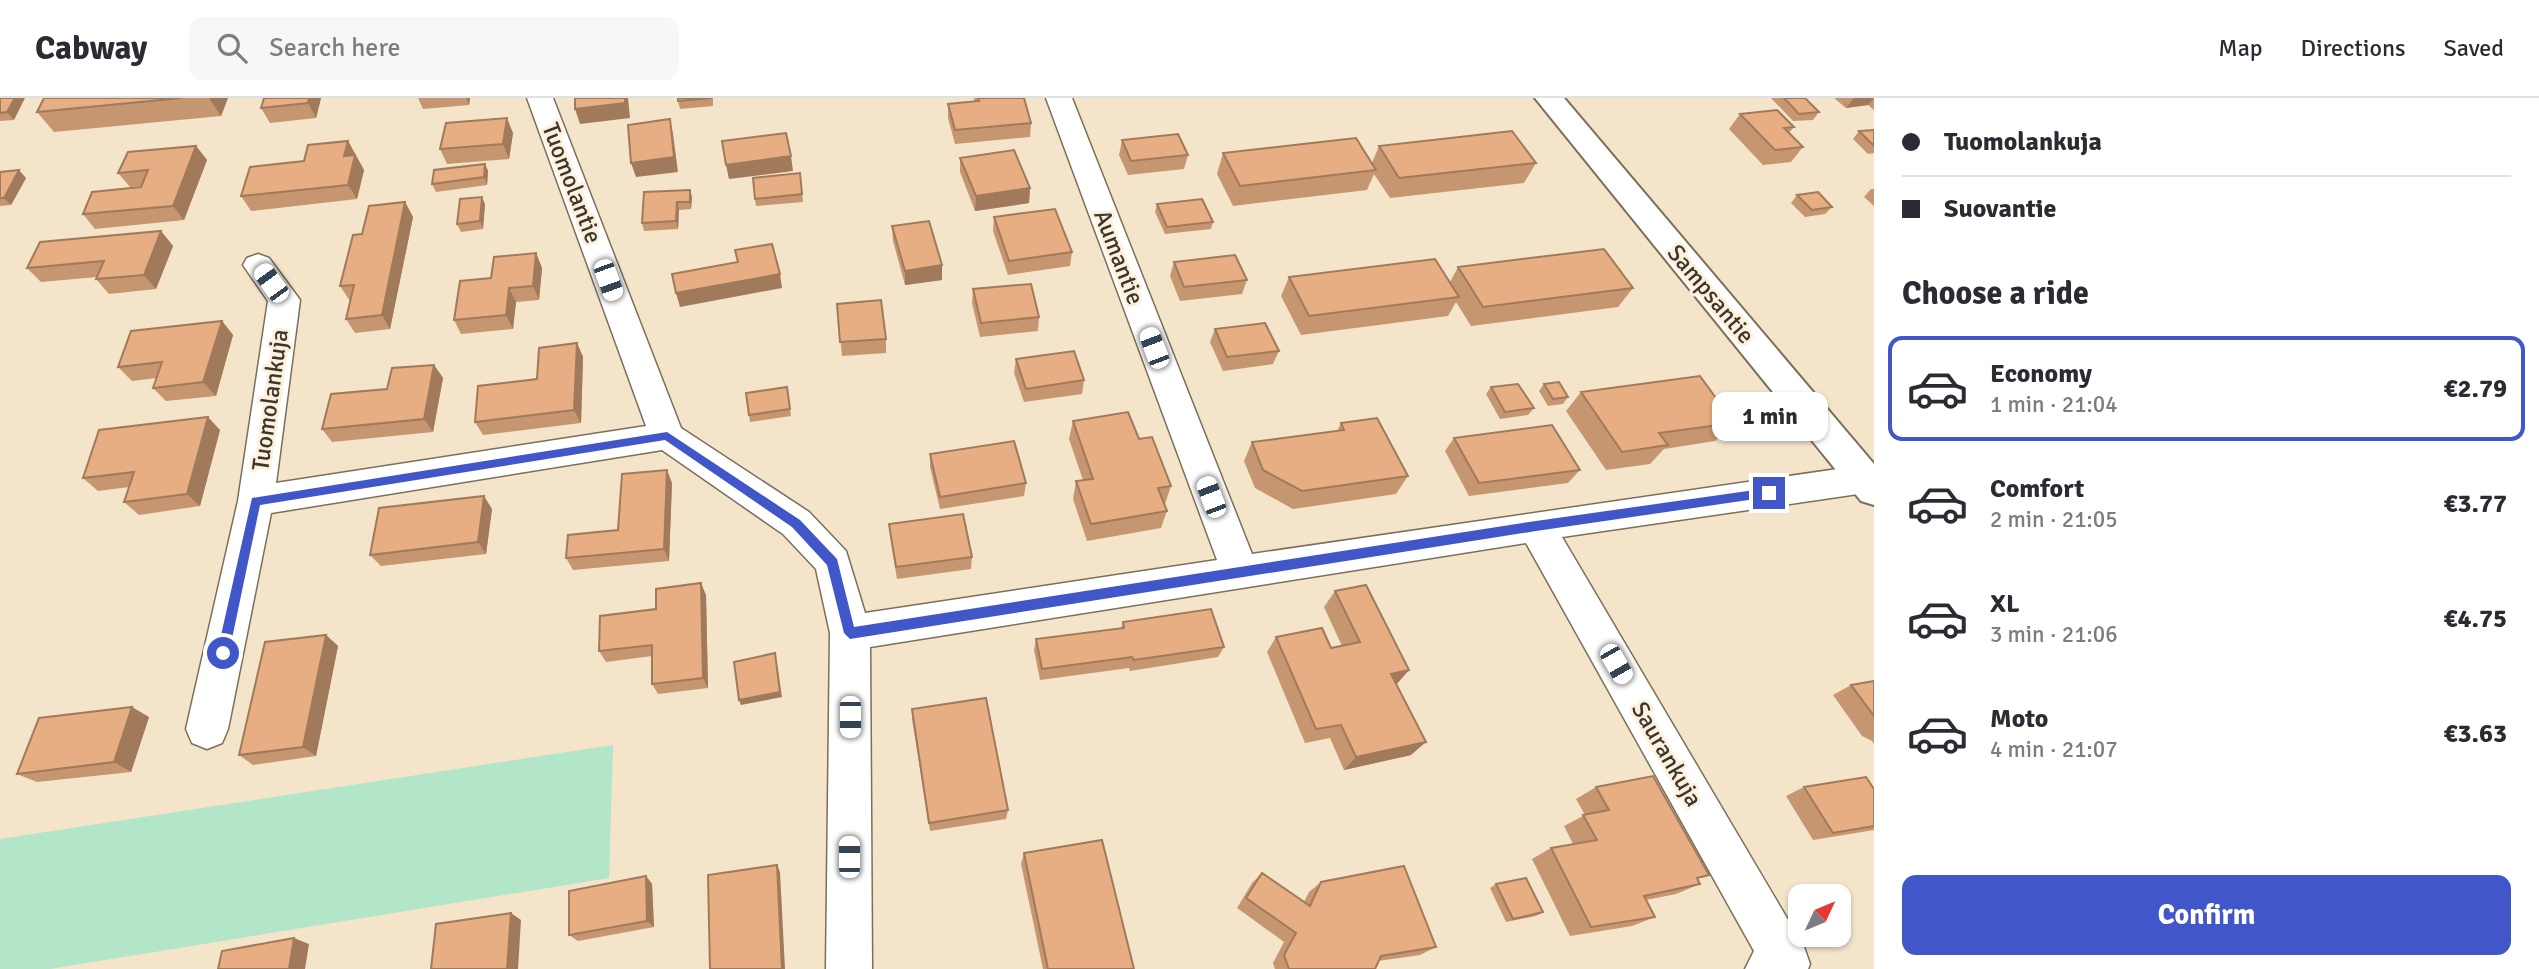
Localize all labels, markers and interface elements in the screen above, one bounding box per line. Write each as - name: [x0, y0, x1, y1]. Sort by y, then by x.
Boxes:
- search box: [189, 17, 679, 80]
- text: Cabway: [35, 28, 147, 69]
- icon: search: [213, 29, 251, 67]
- text: Search here: [269, 32, 400, 64]
- text: Map: [2218, 33, 2263, 63]
- text: Directions: [2301, 33, 2406, 63]
- text: Saved: [2444, 33, 2504, 63]
- street label: Tuomolantie: [535, 119, 609, 247]
- text: Tuomolankuja: [1944, 126, 2102, 158]
- text: Suovantie: [1944, 193, 2056, 225]
- street label: Aumantie: [1087, 205, 1151, 309]
- street label: Sampsantie: [1661, 238, 1761, 350]
- car: [591, 257, 626, 303]
- car: [251, 260, 292, 306]
- text: Choose a ride: [1902, 274, 2089, 313]
- car: [1137, 325, 1172, 371]
- street label: Tuomolankuja: [245, 327, 295, 473]
- icon: car: [1906, 357, 1969, 420]
- text: Economy: [1990, 358, 2092, 390]
- text: €2.79: [2443, 373, 2507, 405]
- text: 1 min · 21:04: [1990, 390, 2118, 419]
- callout: 1 min: [1711, 392, 1827, 440]
- text: 1 min: [1742, 402, 1798, 431]
- icon: car: [1906, 472, 1969, 535]
- text: Comfort: [1990, 473, 2084, 505]
- car: [1194, 474, 1229, 520]
- route end: [1753, 477, 1785, 509]
- text: €3.77: [2443, 488, 2507, 520]
- text: 2 min · 21:05: [1990, 505, 2118, 534]
- icon: car: [1906, 587, 1969, 650]
- text: XL: [1990, 588, 2020, 620]
- text: €4.75: [2443, 603, 2507, 635]
- text: 3 min · 21:06: [1990, 620, 2118, 649]
- route start: [207, 637, 239, 669]
- car: [1597, 641, 1636, 687]
- car: [840, 696, 861, 738]
- street label: Saurankuja: [1625, 696, 1709, 812]
- icon: car: [1906, 702, 1969, 765]
- text: Moto: [1990, 703, 2048, 735]
- text: €3.63: [2443, 718, 2507, 750]
- text: 4 min · 21:07: [1990, 735, 2118, 764]
- car: [839, 836, 860, 878]
- button: Confirm: [1902, 875, 2511, 955]
- north arrow: [1788, 884, 1852, 947]
- map controls: [1788, 884, 1851, 947]

